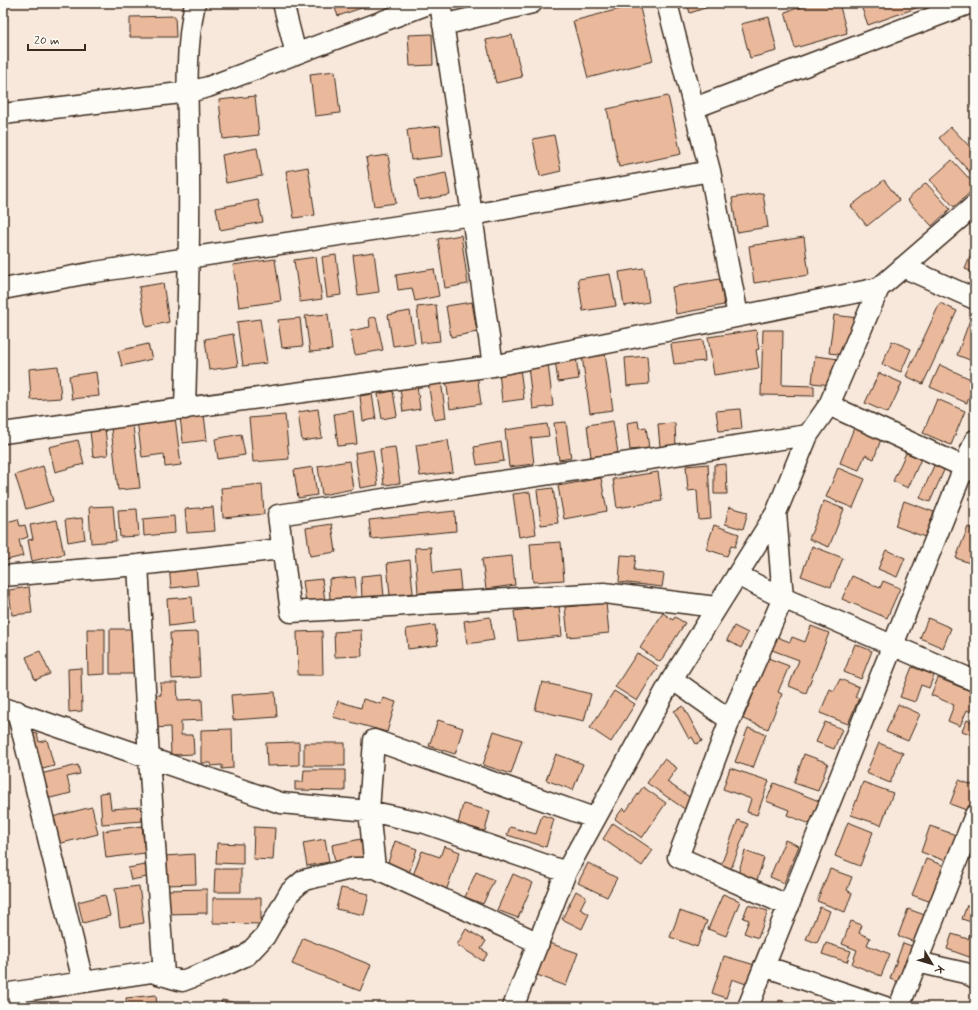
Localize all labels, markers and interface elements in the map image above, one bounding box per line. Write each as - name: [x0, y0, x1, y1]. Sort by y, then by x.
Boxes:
- scale bar: [28, 26, 85, 52]
- text: 20 m: [34, 33, 60, 49]
- north arrow: [912, 944, 952, 984]
- text: K: [931, 962, 947, 977]

